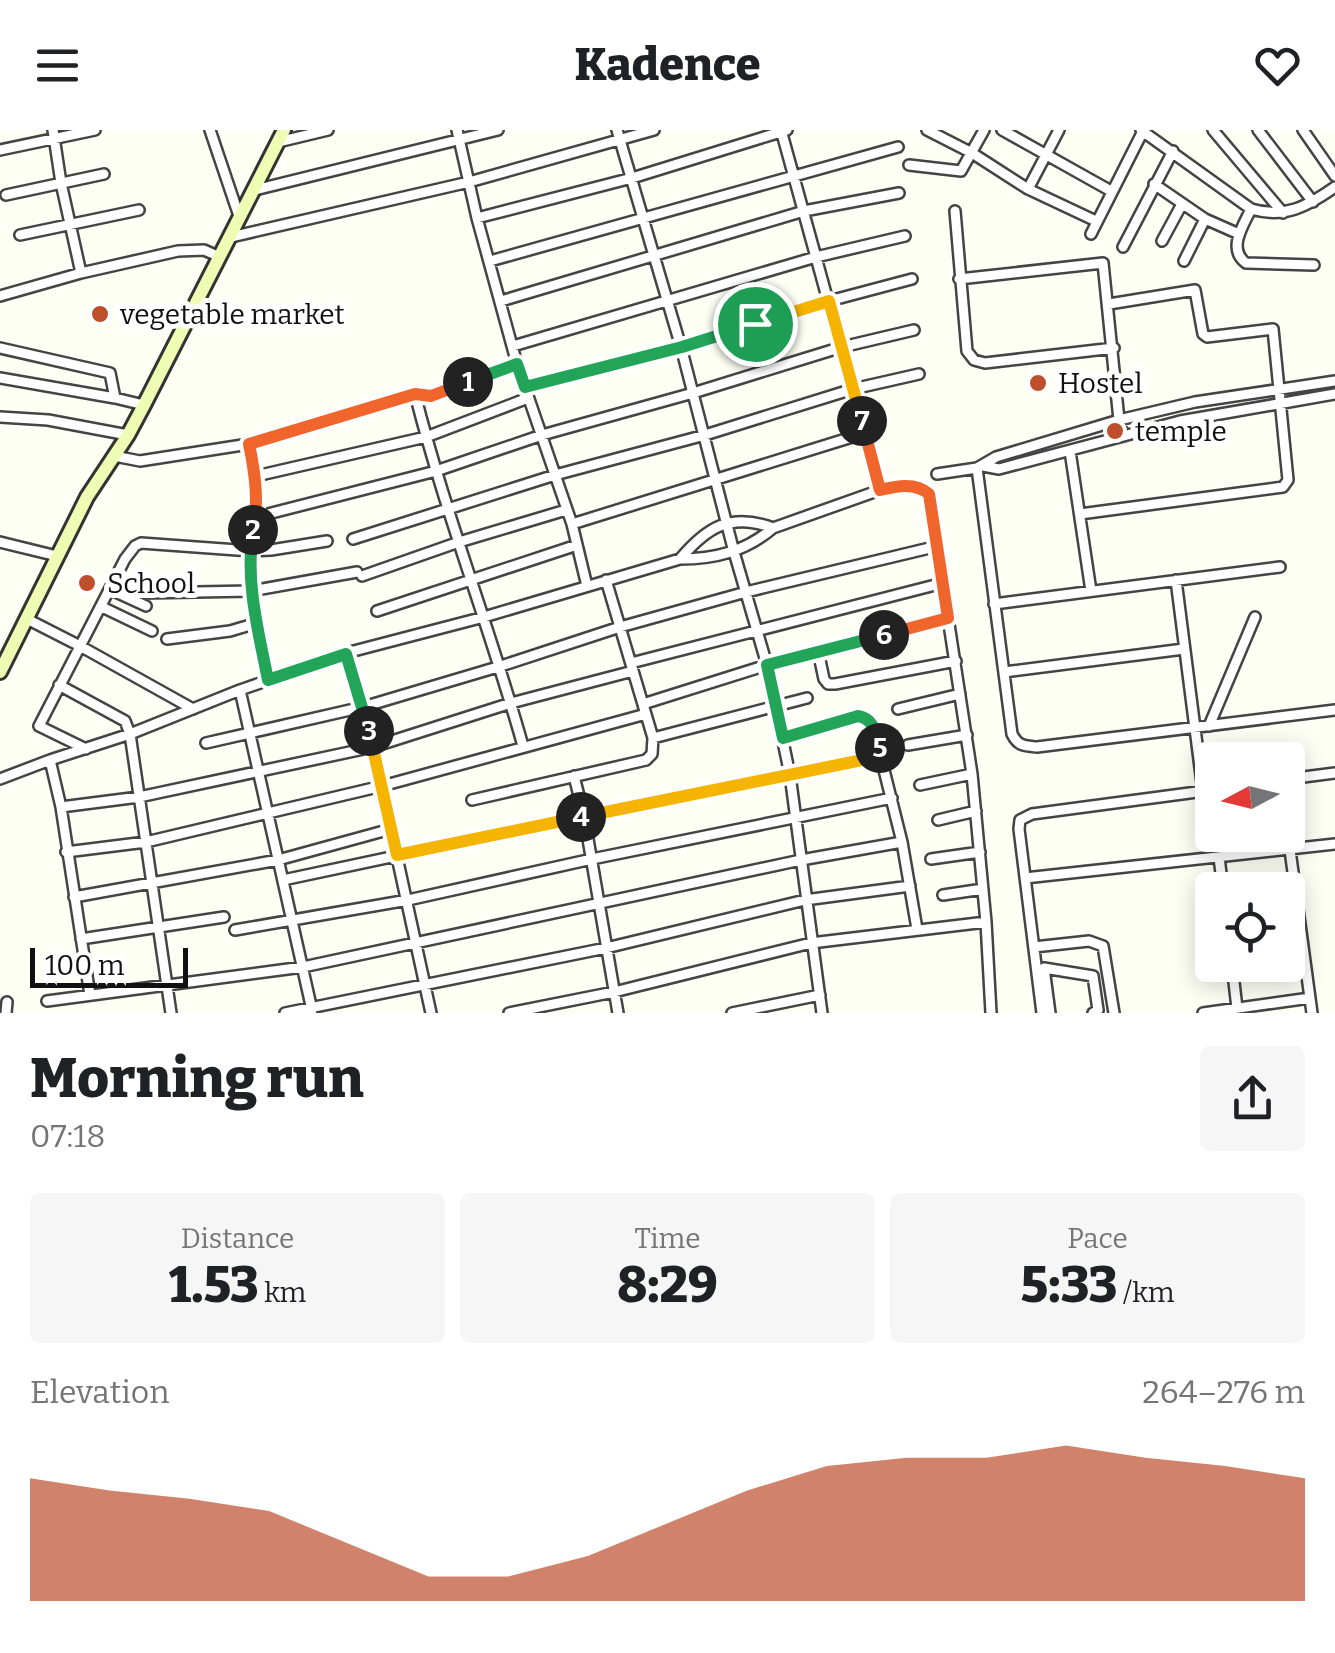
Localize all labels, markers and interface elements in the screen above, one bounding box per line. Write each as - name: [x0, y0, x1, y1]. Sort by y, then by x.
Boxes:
- icon: menu: [30, 38, 85, 93]
- text: Kadence: [575, 38, 760, 92]
- icon: heart: [1250, 38, 1305, 93]
- pin: [713, 282, 798, 367]
- icon: arrive: [728, 297, 783, 352]
- place label: vegetable market: [119, 298, 345, 331]
- marker: vegetable market: [89, 303, 111, 325]
- pin: 1: [443, 357, 493, 407]
- text: 1: [462, 365, 474, 398]
- place label: Hostel: [1058, 367, 1142, 400]
- marker: Hostel: [1027, 372, 1049, 394]
- pin: 7: [837, 396, 887, 446]
- text: 7: [854, 404, 870, 437]
- place label: temple: [1135, 415, 1227, 448]
- marker: temple: [1104, 420, 1126, 442]
- pin: 2: [228, 505, 278, 555]
- text: 2: [245, 513, 261, 546]
- place label: School: [107, 567, 195, 600]
- marker: School: [76, 572, 98, 594]
- pin: 6: [859, 610, 909, 660]
- text: 6: [876, 618, 892, 651]
- pin: 3: [344, 706, 394, 756]
- text: 3: [361, 714, 377, 747]
- pin: 5: [855, 723, 905, 773]
- text: 5: [872, 731, 888, 764]
- north arrow: [1195, 742, 1305, 852]
- map controls: [1195, 742, 1305, 982]
- pin: 4: [556, 792, 606, 842]
- text: 4: [572, 800, 590, 833]
- button: locate: [1195, 872, 1305, 982]
- scale bar: [30, 943, 188, 988]
- text: 100 m: [45, 949, 125, 982]
- text: Morning run: [30, 1046, 364, 1112]
- button: share: [1200, 1046, 1305, 1151]
- text: 07:18: [30, 1117, 106, 1155]
- text: Distance: [181, 1222, 294, 1255]
- text: Time: [634, 1222, 701, 1255]
- text: Pace: [1067, 1222, 1128, 1255]
- text: 1.53: [169, 1255, 259, 1315]
- text: 8:29: [617, 1255, 718, 1315]
- text: 5:33: [1021, 1255, 1118, 1315]
- text: km: [259, 1276, 306, 1309]
- text: /km: [1118, 1276, 1174, 1309]
- text: Elevation: [30, 1373, 170, 1411]
- text: 264–276 m: [1142, 1373, 1305, 1411]

